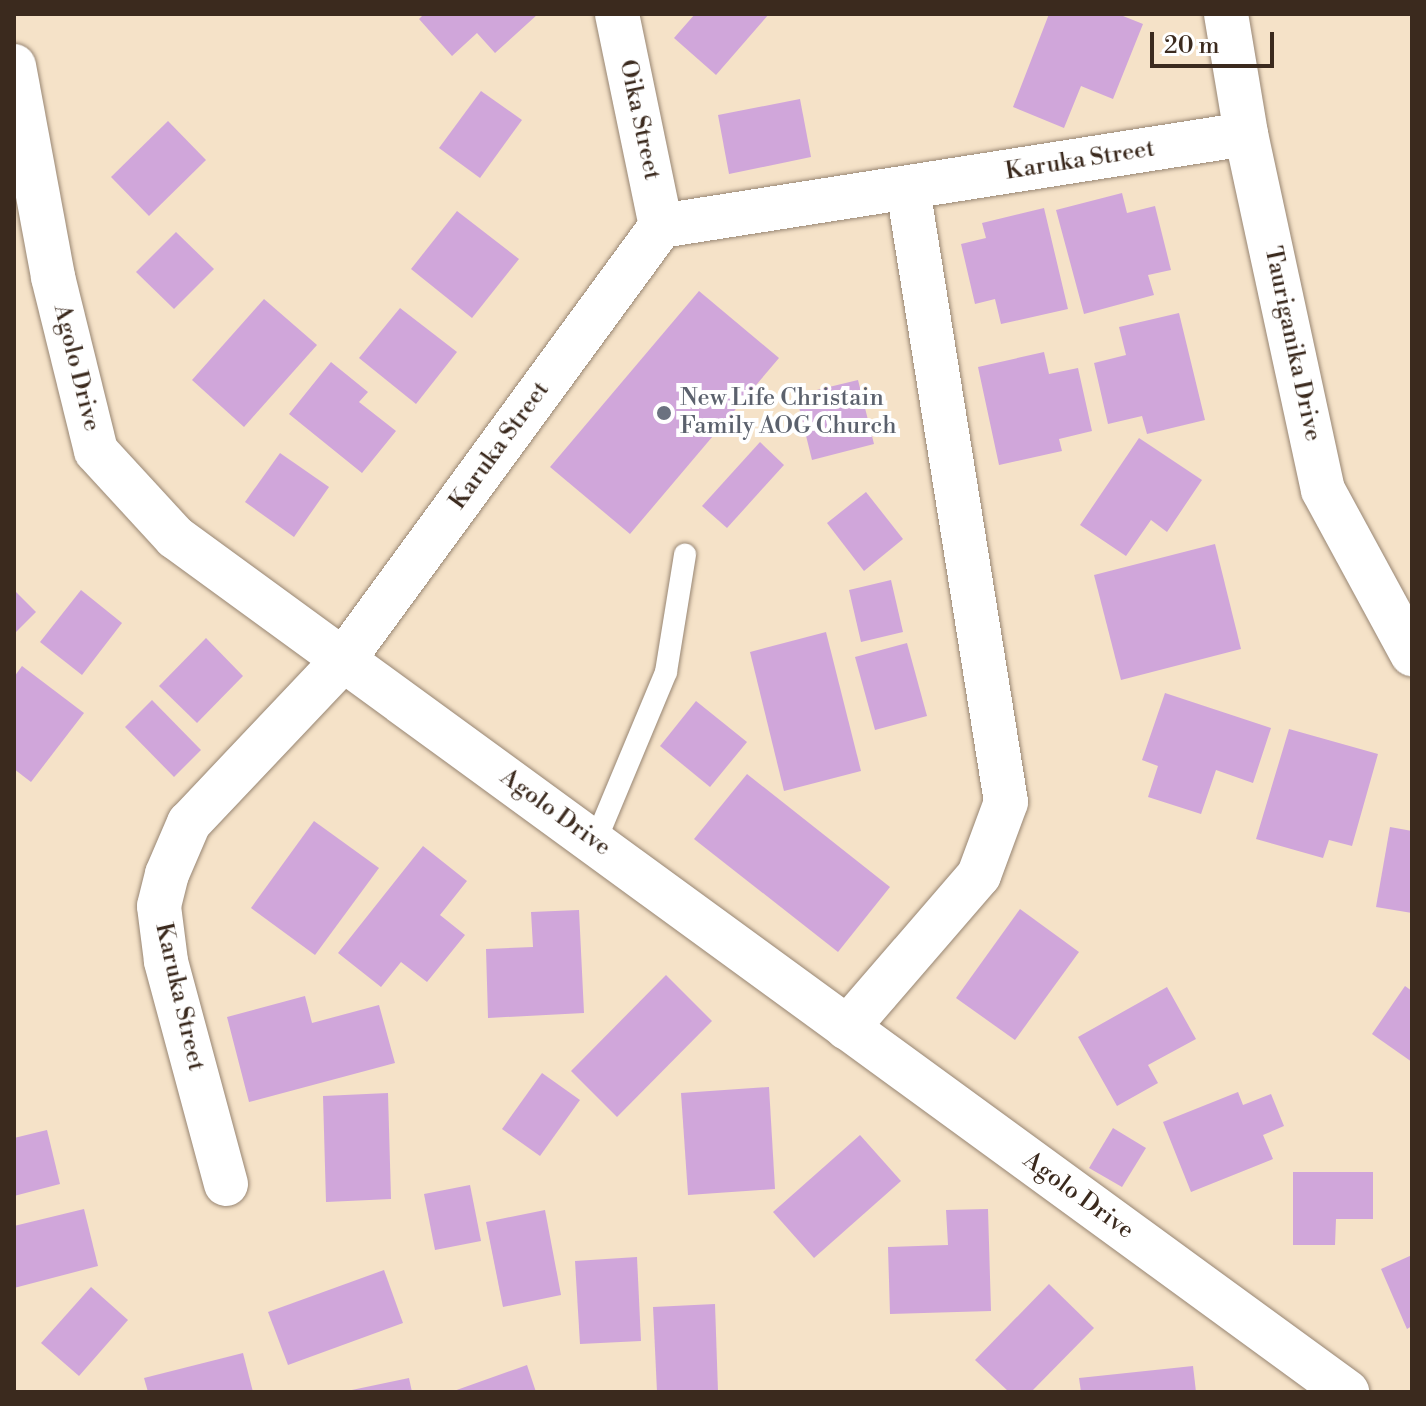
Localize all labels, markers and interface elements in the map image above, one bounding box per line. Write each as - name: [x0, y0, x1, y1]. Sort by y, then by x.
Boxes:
- scale bar: [1154, 16, 1278, 66]
- text: 20 m: [1164, 31, 1220, 61]
- street label: Oika Street: [612, 57, 666, 183]
- street label: Karuka Street: [1003, 135, 1157, 187]
- street label: Tauriganika Drive: [1257, 244, 1327, 444]
- street label: Agolo Drive: [46, 302, 106, 434]
- street label: Karuka Street: [444, 377, 556, 515]
- place label: New Life Christain Family AOG Church: [680, 385, 897, 441]
- marker: New Life Christain Family AOG Church: [655, 404, 673, 422]
- street label: Agolo Drive: [494, 763, 616, 863]
- street label: Karuka Street: [148, 920, 210, 1074]
- street label: Agolo Drive: [1017, 1146, 1139, 1246]

